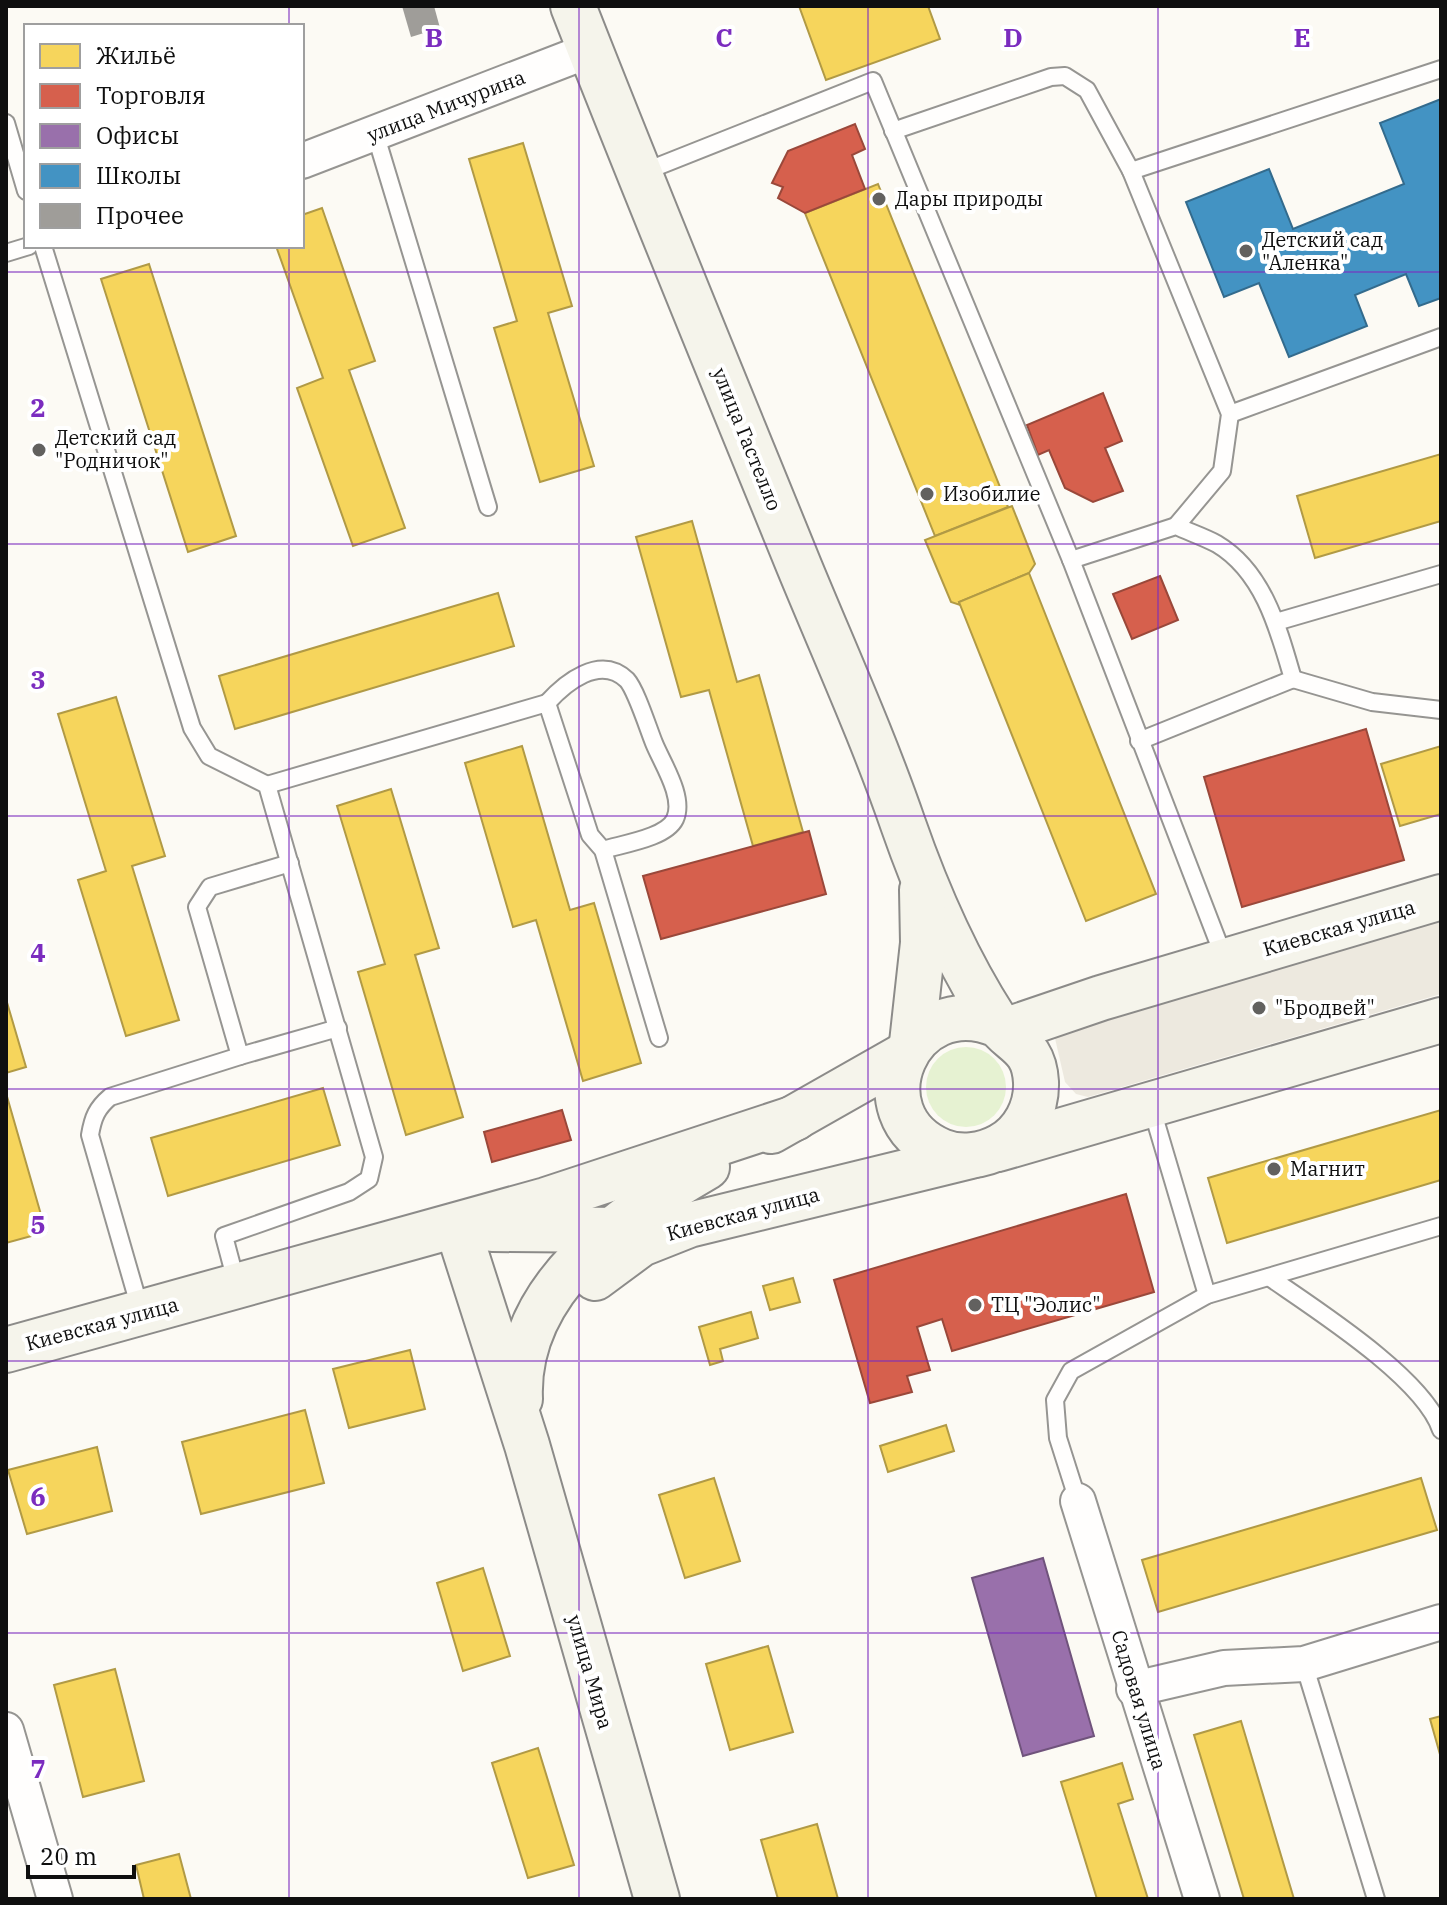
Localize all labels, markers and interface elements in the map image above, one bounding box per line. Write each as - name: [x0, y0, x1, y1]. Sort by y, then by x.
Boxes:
- text: B: [425, 20, 443, 54]
- text: C: [715, 20, 733, 54]
- text: D: [1003, 20, 1023, 54]
- text: E: [1293, 20, 1311, 54]
- legend: [24, 24, 304, 248]
- text: Жильё: [96, 39, 176, 71]
- street label: улица Мичурина: [363, 63, 529, 148]
- text: Торговля: [96, 79, 206, 111]
- text: Офисы: [96, 119, 179, 151]
- text: Школы: [96, 159, 181, 191]
- place label: Дары природы: [895, 185, 1043, 212]
- marker: Дары природы: [870, 190, 888, 208]
- text: Прочее: [96, 199, 184, 231]
- place label: Детский сад "Аленка": [1262, 226, 1383, 276]
- marker: Детский сад "Аленка": [1237, 242, 1255, 260]
- street label: улица Гастелло: [706, 363, 788, 514]
- text: 2: [30, 390, 46, 424]
- place label: Детский сад "Родничок": [55, 424, 176, 474]
- marker: Детский сад "Родничок": [30, 441, 48, 459]
- place label: Изобилие: [943, 480, 1040, 507]
- marker: Изобилие: [918, 485, 936, 503]
- text: 3: [30, 662, 46, 696]
- street label: Киевская улица: [1260, 893, 1418, 962]
- text: 4: [30, 935, 46, 969]
- place label: "Бродвей": [1275, 994, 1375, 1021]
- marker: "Бродвей": [1250, 999, 1268, 1017]
- place label: Магнит: [1290, 1155, 1365, 1182]
- marker: Магнит: [1265, 1160, 1283, 1178]
- street label: Киевская улица: [663, 1180, 822, 1247]
- text: 5: [30, 1207, 46, 1241]
- street label: Киевская улица: [22, 1290, 181, 1357]
- place label: ТЦ "Эолис": [991, 1291, 1100, 1318]
- marker: ТЦ "Эолис": [966, 1296, 984, 1314]
- text: 6: [30, 1479, 46, 1513]
- street label: улица Мира: [561, 1611, 620, 1732]
- street label: Садовая улица: [1105, 1627, 1174, 1773]
- text: 7: [30, 1751, 46, 1785]
- scale bar: [28, 1829, 134, 1879]
- text: 20 m: [40, 1840, 97, 1872]

